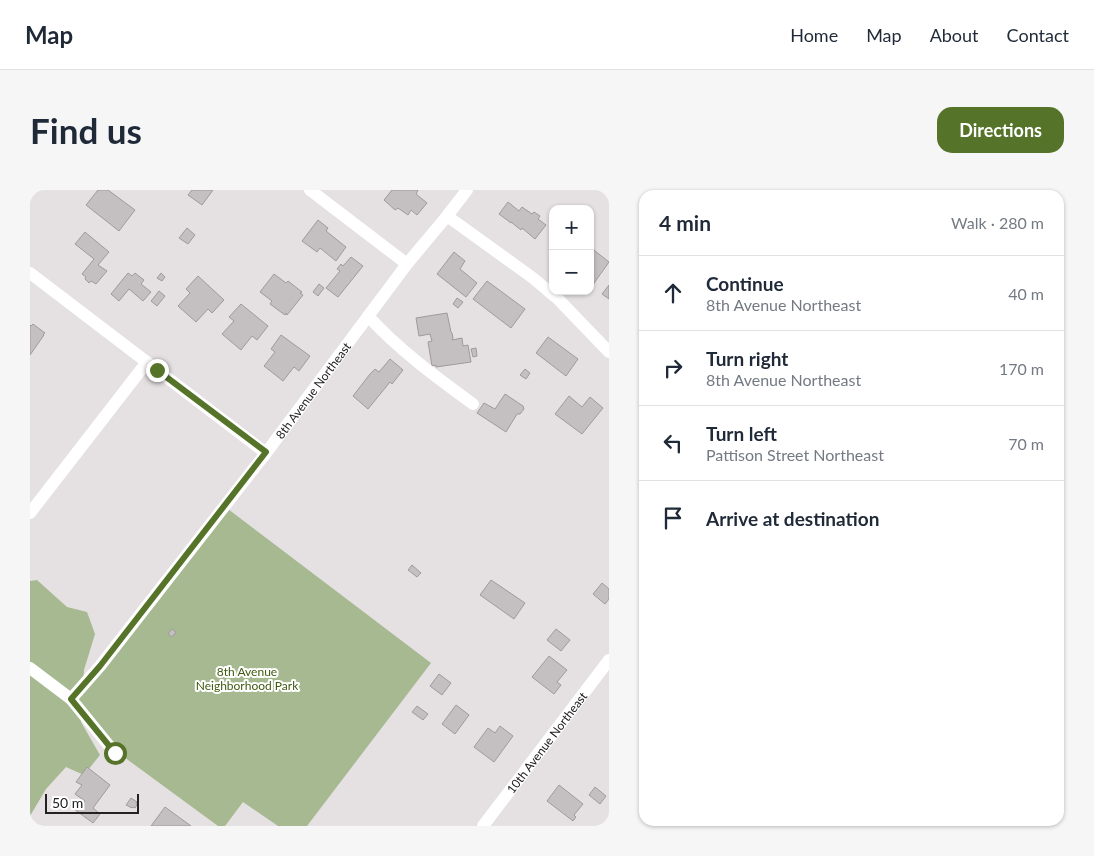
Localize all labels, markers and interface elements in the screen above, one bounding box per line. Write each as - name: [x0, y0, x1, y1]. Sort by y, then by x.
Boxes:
- text: Map: [25, 20, 73, 49]
- text: Home: [790, 24, 838, 46]
- text: Map: [866, 24, 902, 46]
- text: About: [930, 24, 979, 46]
- text: Contact: [1007, 24, 1069, 46]
- button: Directions: [937, 107, 1064, 153]
- text: Find us: [30, 109, 142, 151]
- map controls: [549, 205, 594, 295]
- button: +: [549, 205, 594, 250]
- text: 4 min: [659, 210, 711, 235]
- text: Walk · 280 m: [951, 213, 1044, 232]
- button: −: [549, 250, 594, 295]
- text: Continue: [706, 272, 784, 295]
- icon: ahead: [659, 279, 687, 307]
- text: 40 m: [1008, 284, 1044, 303]
- text: 8th Avenue Northeast: [706, 295, 861, 314]
- street label: 8th Avenue Northeast: [272, 338, 354, 441]
- text: Turn right: [706, 347, 788, 370]
- icon: right: [659, 354, 687, 382]
- route end: [146, 359, 169, 382]
- text: 170 m: [999, 359, 1044, 378]
- text: 8th Avenue Northeast: [706, 370, 861, 389]
- text: Turn left: [706, 422, 777, 445]
- icon: left: [659, 429, 687, 457]
- text: 70 m: [1008, 434, 1044, 453]
- text: Pattison Street Northeast: [706, 445, 884, 464]
- icon: arrive: [659, 504, 687, 532]
- text: Arrive at destination: [706, 507, 879, 530]
- park label: 8th Avenue Neighborhood Park: [196, 664, 299, 693]
- street label: 10th Avenue Northeast: [503, 688, 590, 796]
- route start: [104, 742, 127, 765]
- scale bar: [45, 791, 139, 814]
- text: 50 m: [52, 794, 83, 811]

